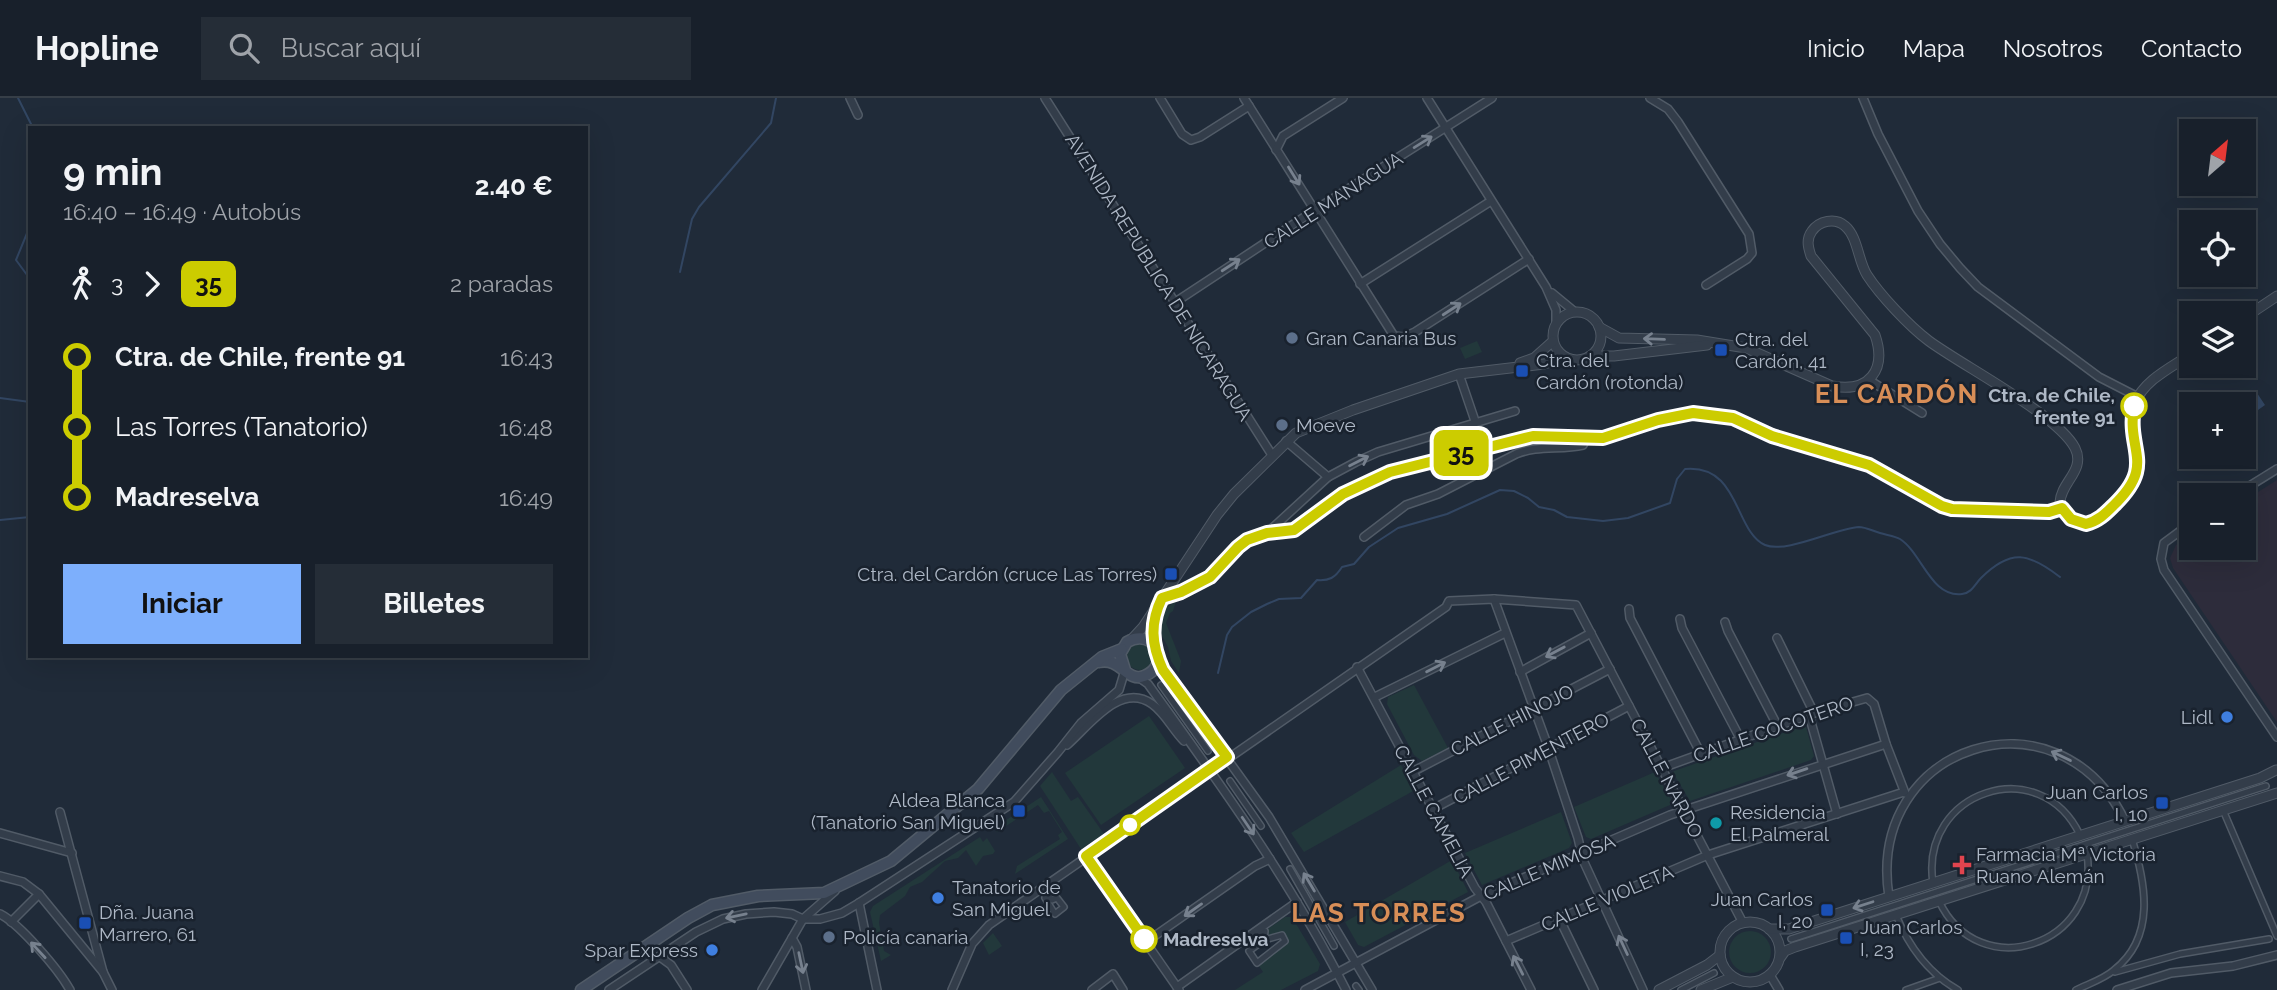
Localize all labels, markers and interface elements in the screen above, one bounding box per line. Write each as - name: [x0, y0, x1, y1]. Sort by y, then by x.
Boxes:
- search box: [201, 17, 691, 80]
- text: Hopline: [35, 29, 159, 68]
- icon: search: [225, 29, 263, 67]
- text: Buscar aquí: [281, 33, 421, 63]
- text: Inicio: [1807, 34, 1865, 63]
- text: Mapa: [1903, 34, 1965, 63]
- text: Nosotros: [2003, 34, 2103, 63]
- text: Contacto: [2141, 34, 2242, 63]
- north arrow: [2179, 119, 2256, 196]
- map controls: [2179, 119, 2256, 560]
- street label: AVENIDA REPÚBLICA DE NICARAGUA: [1061, 129, 1257, 425]
- one-way arrow: [1413, 135, 1432, 150]
- street label: CALLE MANAGUA: [1259, 147, 1407, 253]
- text: 9 min: [63, 149, 163, 194]
- one-way arrow: [1287, 166, 1301, 186]
- text: 2.40 €: [475, 171, 553, 201]
- text: 16:40 – 16:49 · Autobús: [63, 198, 301, 225]
- button: locate: [2179, 210, 2256, 287]
- one-way arrow: [1221, 258, 1241, 272]
- icon: walk: [63, 265, 101, 303]
- icon: forward: [133, 265, 171, 303]
- text: 35: [195, 269, 222, 298]
- text: 3: [111, 270, 123, 297]
- text: 2 paradas: [450, 270, 553, 297]
- one-way arrow: [1442, 301, 1461, 316]
- button: layers: [2179, 301, 2256, 378]
- place label: Gran Canaria Bus: [1306, 327, 1456, 349]
- place label: Ctra. del Cardón, 41: [1735, 328, 1827, 372]
- marker: Gran Canaria Bus: [1284, 330, 1300, 346]
- one-way arrow: [1643, 332, 1666, 345]
- text: Ctra. de Chile, frente 91: [115, 342, 405, 372]
- marker: Ctra. del Cardón, 41: [1713, 342, 1729, 358]
- text: 16:43: [500, 344, 553, 371]
- place label: Ctra. del Cardón (rotonda): [1536, 349, 1683, 393]
- marker: Ctra. del Cardón (rotonda): [1514, 363, 1530, 379]
- district label: EL CARDÓN: [1815, 379, 1979, 409]
- place label: Ctra. de Chile, frente 91: [1988, 384, 2115, 428]
- button: +: [2179, 392, 2256, 469]
- marker: Ctra. de Chile, frente 91: [2121, 393, 2147, 419]
- text: Las Torres (Tanatorio): [115, 412, 368, 442]
- text: 16:48: [499, 414, 553, 441]
- place label: Moeve: [1296, 414, 1356, 436]
- marker: Moeve: [1274, 417, 1290, 433]
- line badge: 35: [1430, 430, 1492, 476]
- text: 35: [1448, 438, 1474, 467]
- one-way arrow: [1348, 454, 1368, 468]
- text: Madreselva: [115, 482, 259, 512]
- button: −: [2179, 483, 2256, 560]
- text: 16:49: [499, 484, 553, 511]
- place label: Ctra. del Cardón (cruce Las Torres): [857, 563, 1157, 585]
- button: Iniciar: [63, 564, 301, 644]
- button: Billetes: [315, 564, 553, 644]
- marker: Ctra. del Cardón (cruce Las Torres): [1163, 566, 1179, 582]
- one-way arrow: [1545, 646, 1566, 660]
- one-way arrow: [1425, 660, 1446, 674]
- street label: CALLE HINOJO: [1447, 680, 1577, 760]
- street label: CALLE COCOTERO: [1690, 691, 1856, 767]
- place label: Lidl: [2181, 706, 2214, 728]
- street label: CALLE PIMENTERO: [1449, 708, 1613, 808]
- marker: Lidl: [2219, 709, 2235, 725]
- street label: CALLE NARDO: [1626, 715, 1708, 841]
- street label: CALLE CAMELIA: [1390, 741, 1478, 881]
- one-way arrow: [2051, 749, 2072, 763]
- one-way arrow: [1787, 767, 1809, 779]
- place label: Juan Carlos I, 10: [2046, 781, 2148, 825]
- place label: Aldea Blanca (Tanatorio San Miguel): [811, 789, 1005, 833]
- marker: Juan Carlos I, 10: [2154, 795, 2170, 811]
- place label: Residencia El Palmeral: [1730, 801, 1830, 845]
- marker: Aldea Blanca (Tanatorio San Miguel): [1011, 803, 1027, 819]
- unlabelled marker: [1120, 815, 1140, 835]
- marker: Residencia El Palmeral: [1708, 815, 1724, 831]
- one-way arrow: [1241, 816, 1255, 835]
- street label: CALLE MIMOSA: [1480, 829, 1618, 905]
- place label: Farmacia Mª Victoria Ruano Alemán: [1976, 843, 2156, 887]
- marker: Farmacia Mª Victoria Ruano Alemán: [1954, 857, 1970, 873]
- street label: CALLE VIOLETA: [1538, 860, 1676, 936]
- one-way arrow: [1302, 873, 1316, 893]
- place label: Tanatorio de San Miguel: [952, 876, 1061, 920]
- place label: Juan Carlos I, 20: [1711, 888, 1813, 932]
- marker: Tanatorio de San Miguel: [930, 890, 946, 906]
- district label: LAS TORRES: [1291, 898, 1467, 928]
- one-way arrow: [1852, 900, 1874, 912]
- place label: Dña. Juana Marrero, 61: [99, 901, 196, 945]
- marker: Juan Carlos I, 20: [1819, 902, 1835, 918]
- one-way arrow: [1184, 903, 1203, 917]
- one-way arrow: [725, 910, 748, 924]
- marker: Dña. Juana Marrero, 61: [77, 915, 93, 931]
- place label: Juan Carlos I, 23: [1860, 916, 1962, 960]
- place label: Policía canaria: [843, 926, 968, 948]
- marker: Madreselva: [1131, 926, 1157, 952]
- place label: Madreselva: [1163, 928, 1269, 950]
- marker: Policía canaria: [821, 929, 837, 945]
- marker: Juan Carlos I, 23: [1838, 930, 1854, 946]
- one-way arrow: [1615, 935, 1629, 956]
- place label: Spar Express: [585, 939, 698, 961]
- one-way arrow: [29, 941, 46, 958]
- marker: Spar Express: [704, 942, 720, 958]
- one-way arrow: [794, 951, 808, 974]
- one-way arrow: [1511, 956, 1525, 976]

